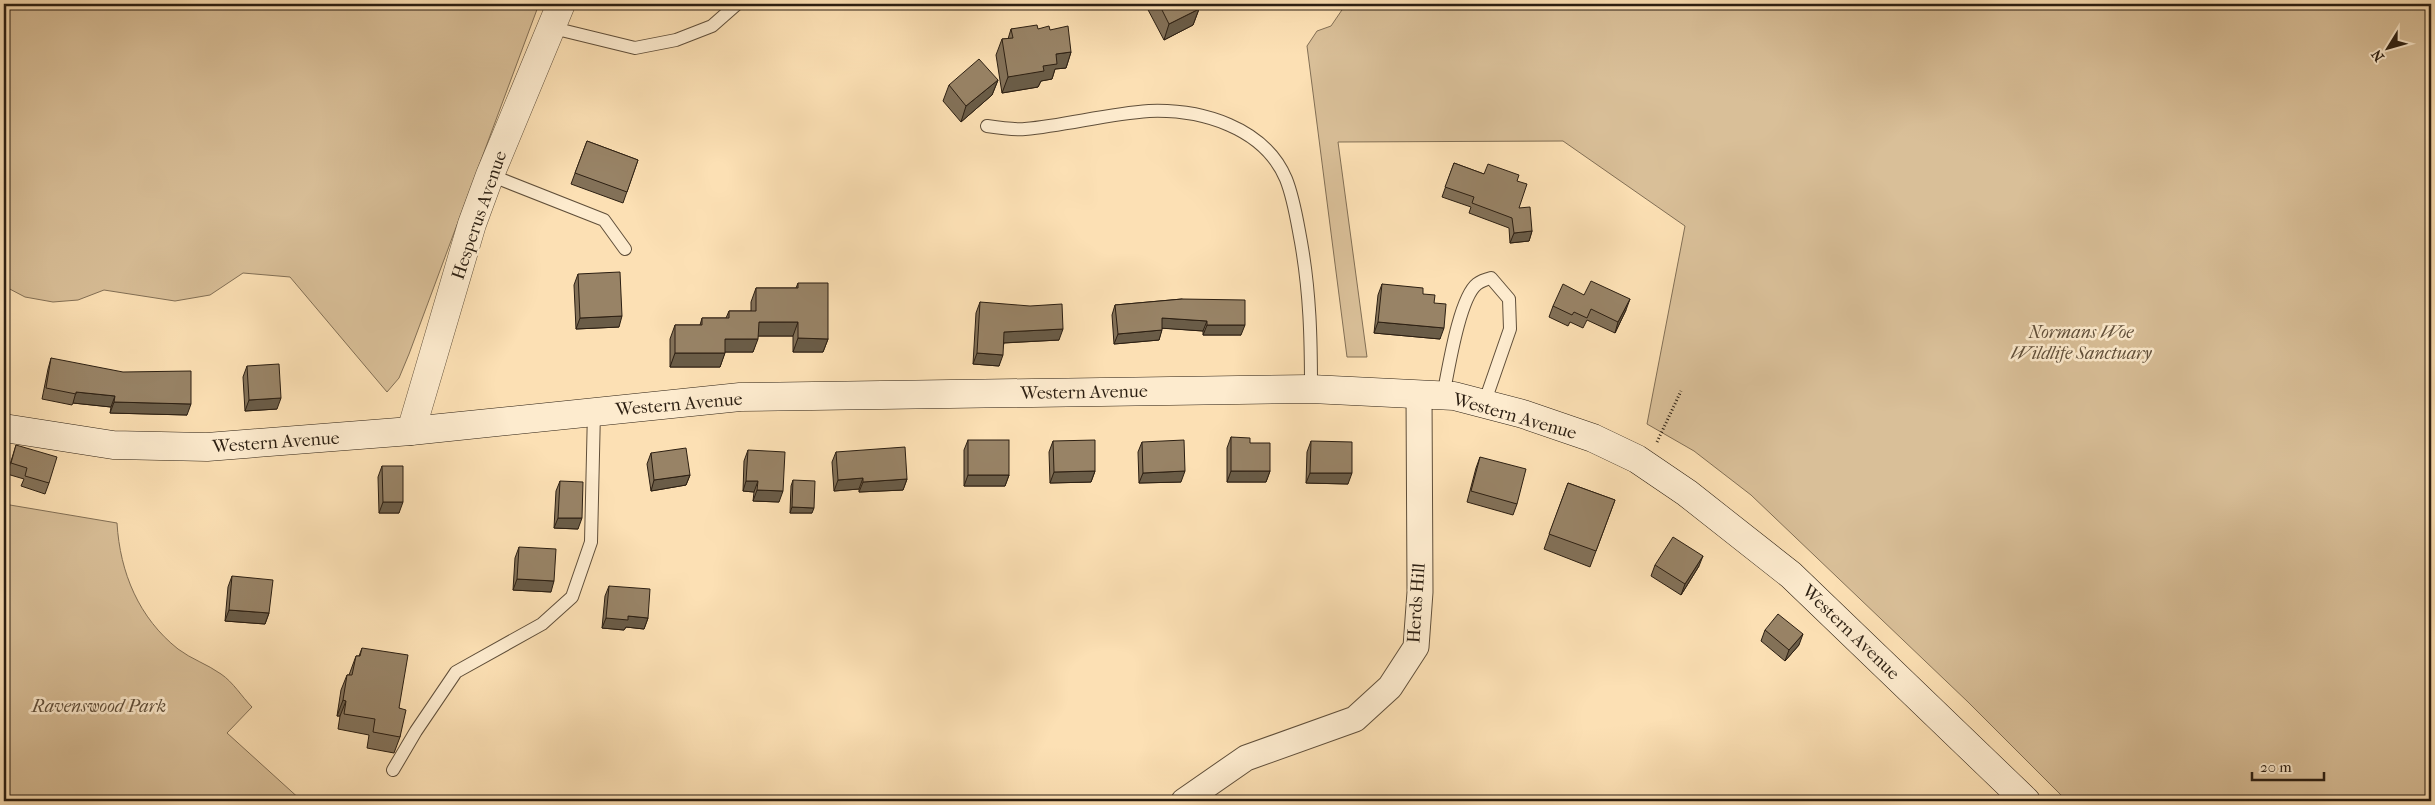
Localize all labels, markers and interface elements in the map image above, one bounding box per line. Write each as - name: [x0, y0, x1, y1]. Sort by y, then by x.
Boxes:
- north arrow: [2362, 22, 2412, 72]
- text: N: [2368, 46, 2388, 65]
- street label: Hesperus Avenue: [448, 148, 511, 282]
- park label: Normans Woe Wildlife Sanctuary: [2010, 322, 2152, 364]
- street label: Western Avenue: [1019, 381, 1148, 404]
- street label: Western Avenue: [614, 388, 744, 421]
- street label: Western Avenue: [1450, 389, 1579, 444]
- street label: Western Avenue: [211, 428, 340, 457]
- street label: Herds Hill: [1403, 562, 1430, 644]
- street label: Western Avenue: [1797, 580, 1904, 684]
- park label: Ravenswood Park: [31, 696, 166, 717]
- scale bar: [2252, 750, 2325, 782]
- text: 20 m: [2260, 758, 2292, 776]

